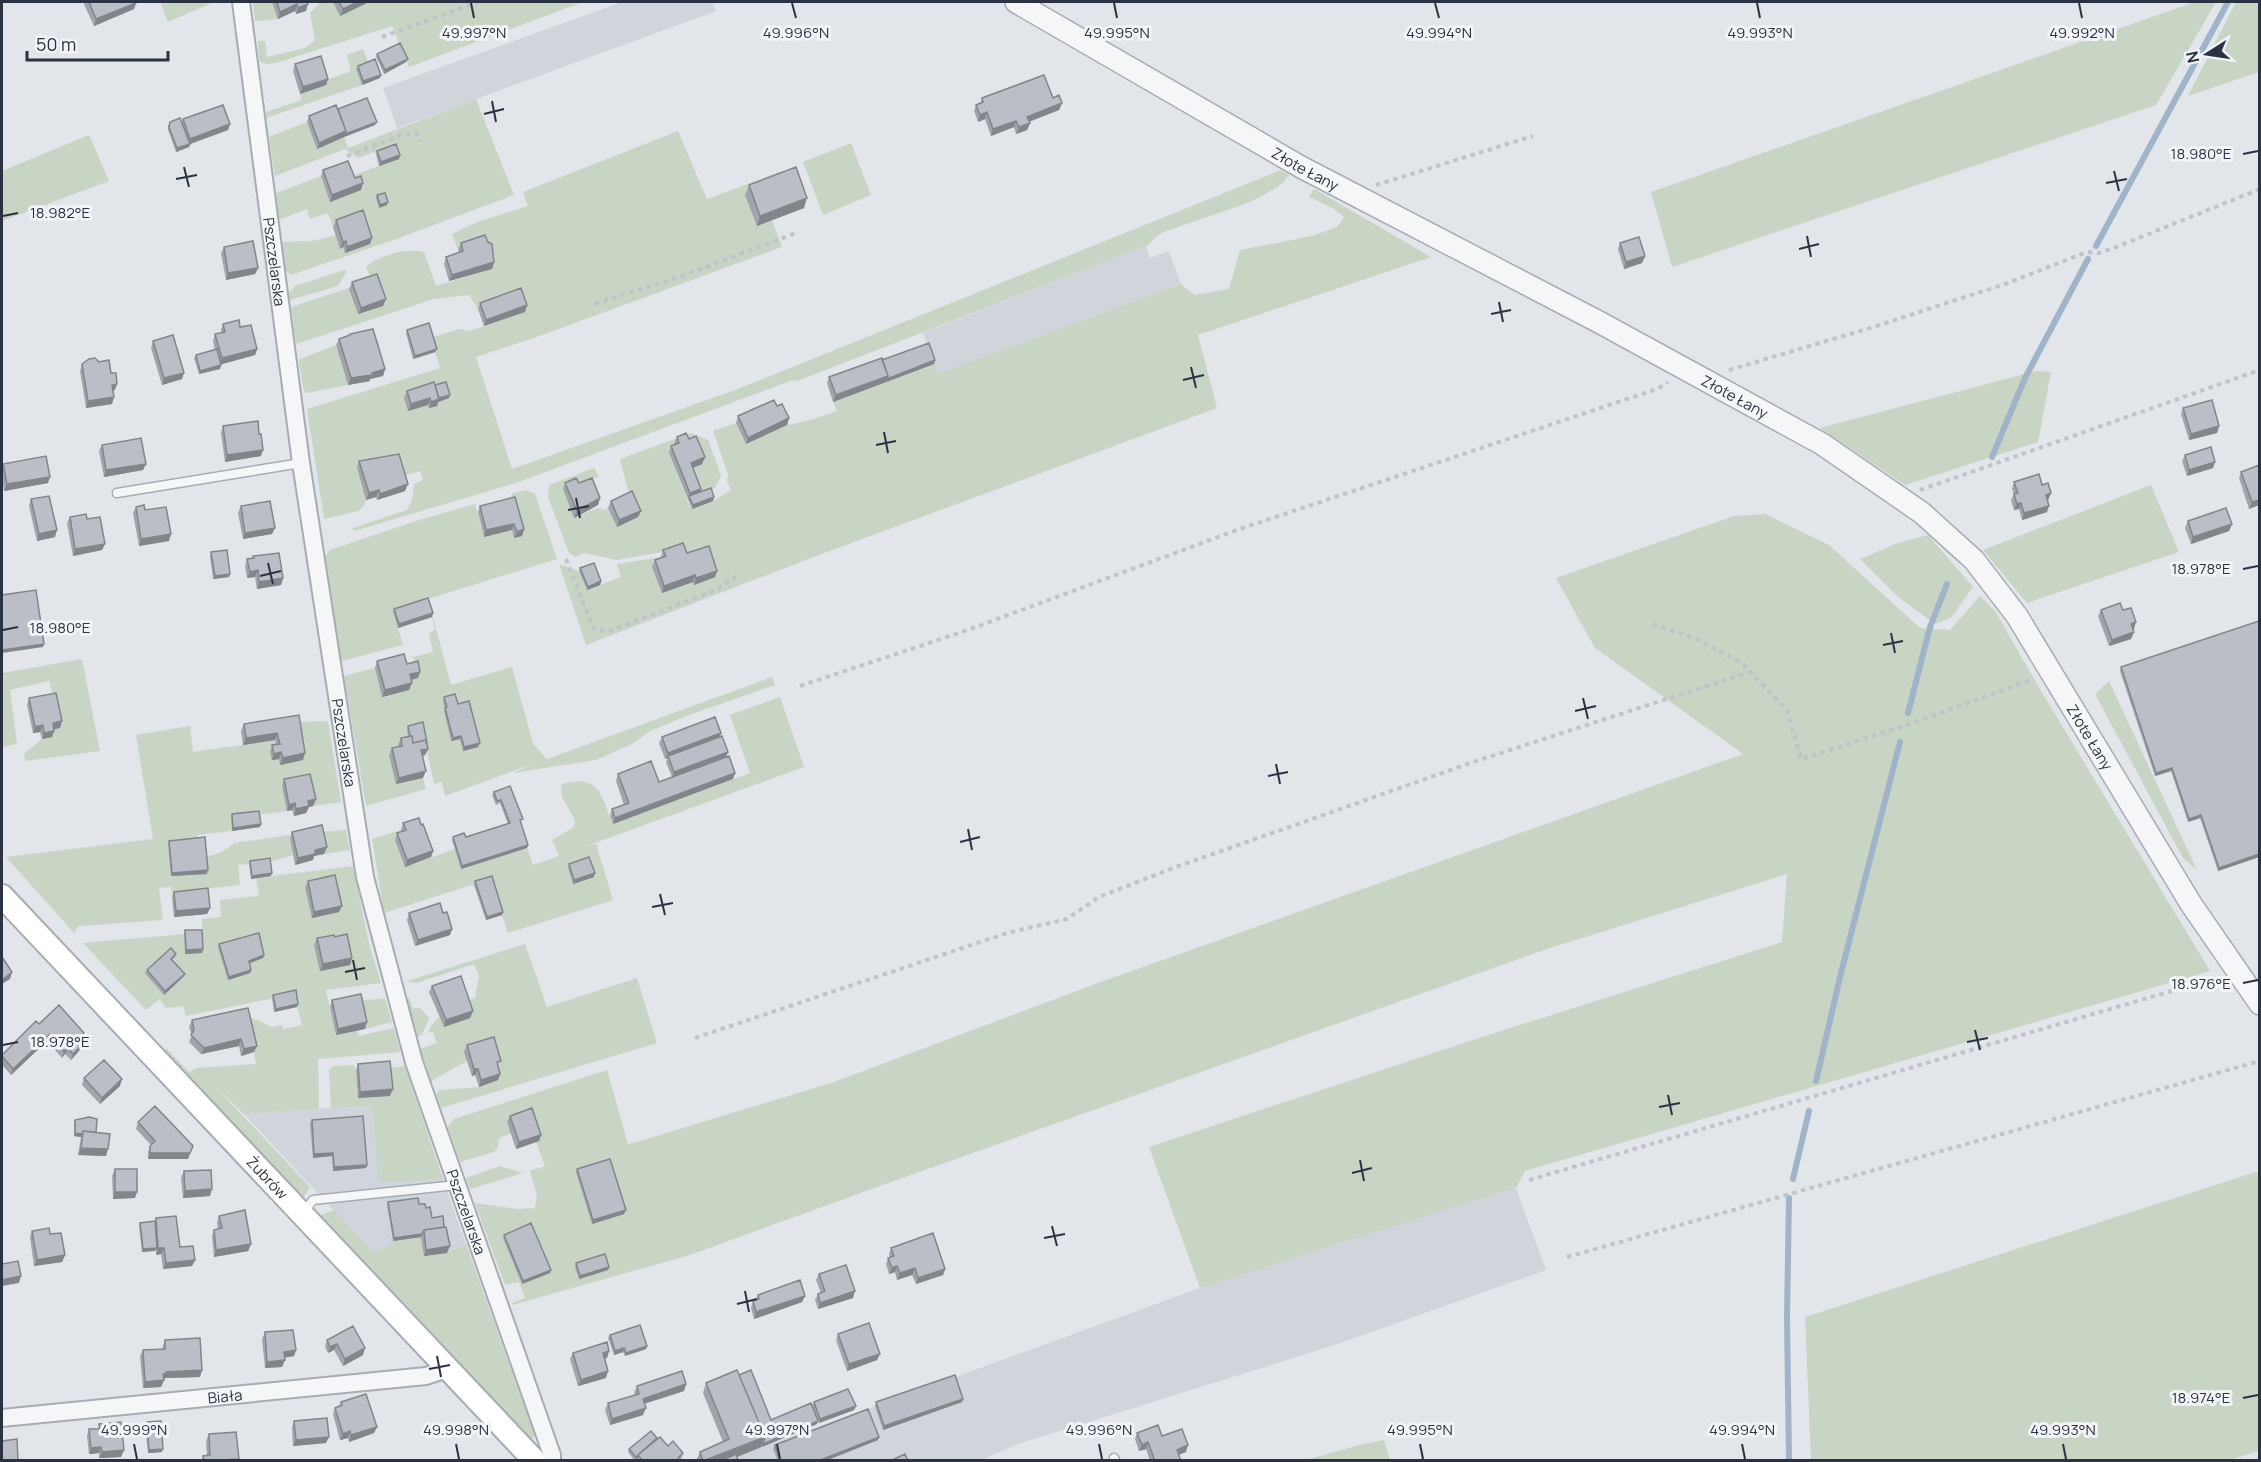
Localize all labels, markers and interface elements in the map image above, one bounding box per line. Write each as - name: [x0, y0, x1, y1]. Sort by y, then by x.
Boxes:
- text: 49.997°N: [442, 22, 506, 43]
- text: 49.996°N: [763, 22, 829, 43]
- text: 49.995°N: [1084, 22, 1150, 43]
- text: 49.994°N: [1406, 22, 1472, 43]
- text: 49.993°N: [1727, 22, 1793, 43]
- text: 49.992°N: [2049, 22, 2115, 43]
- scale bar: [27, 24, 168, 62]
- north arrow: [2177, 24, 2237, 84]
- text: 50 m: [36, 32, 76, 56]
- text: N: [2180, 49, 2204, 65]
- street label: Złote Łany: [1268, 142, 1343, 195]
- text: 18.980°E: [2171, 143, 2231, 164]
- text: 18.982°E: [30, 202, 90, 223]
- street label: Pszczelarska: [259, 216, 291, 307]
- street label: Złote Łany: [1697, 369, 1772, 423]
- text: 18.978°E: [2171, 558, 2231, 579]
- text: 18.980°E: [30, 617, 90, 638]
- street label: Pszczelarska: [327, 697, 361, 789]
- street label: Złote Łany: [2062, 700, 2118, 774]
- text: 18.976°E: [2171, 973, 2231, 994]
- text: 18.978°E: [30, 1031, 90, 1052]
- street label: Żubrów: [242, 1151, 293, 1204]
- street label: Pszczelarska: [442, 1166, 491, 1257]
- street label: Biała: [207, 1384, 243, 1408]
- text: 18.974°E: [2172, 1387, 2230, 1408]
- text: 49.999°N: [101, 1419, 167, 1440]
- text: 49.998°N: [423, 1419, 489, 1440]
- text: 49.997°N: [745, 1419, 809, 1440]
- text: 49.996°N: [1066, 1419, 1132, 1440]
- text: 49.995°N: [1387, 1419, 1453, 1440]
- text: 49.994°N: [1709, 1419, 1775, 1440]
- text: 49.993°N: [2030, 1419, 2096, 1440]

